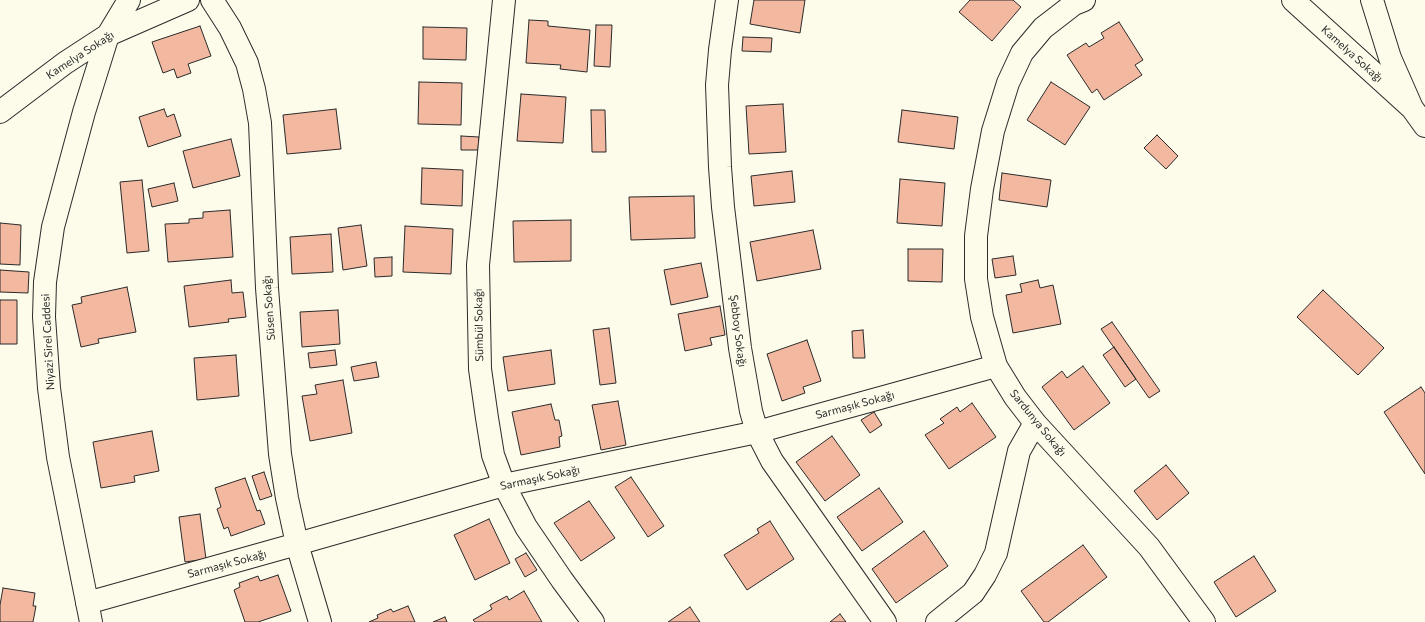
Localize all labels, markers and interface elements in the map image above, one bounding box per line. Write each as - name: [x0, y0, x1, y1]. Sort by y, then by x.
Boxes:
- street label: Kamelya Sokağı: [1318, 23, 1386, 85]
- street label: Kamelya Sokağı: [44, 28, 116, 82]
- street label: Süsen Sokağı: [260, 275, 278, 341]
- street label: Sümbül Sokağı: [472, 288, 486, 362]
- street label: Niyazi Sirel Caddesi: [39, 293, 57, 391]
- street label: Şebboy Sokağı: [727, 294, 749, 368]
- street label: Sardunya Sokağı: [1007, 387, 1069, 459]
- street label: Sarmaşık Sokağı: [814, 388, 896, 422]
- street label: Sarmaşık Sokağı: [499, 463, 581, 493]
- street label: Sarmaşık Sokağı: [186, 547, 268, 581]

